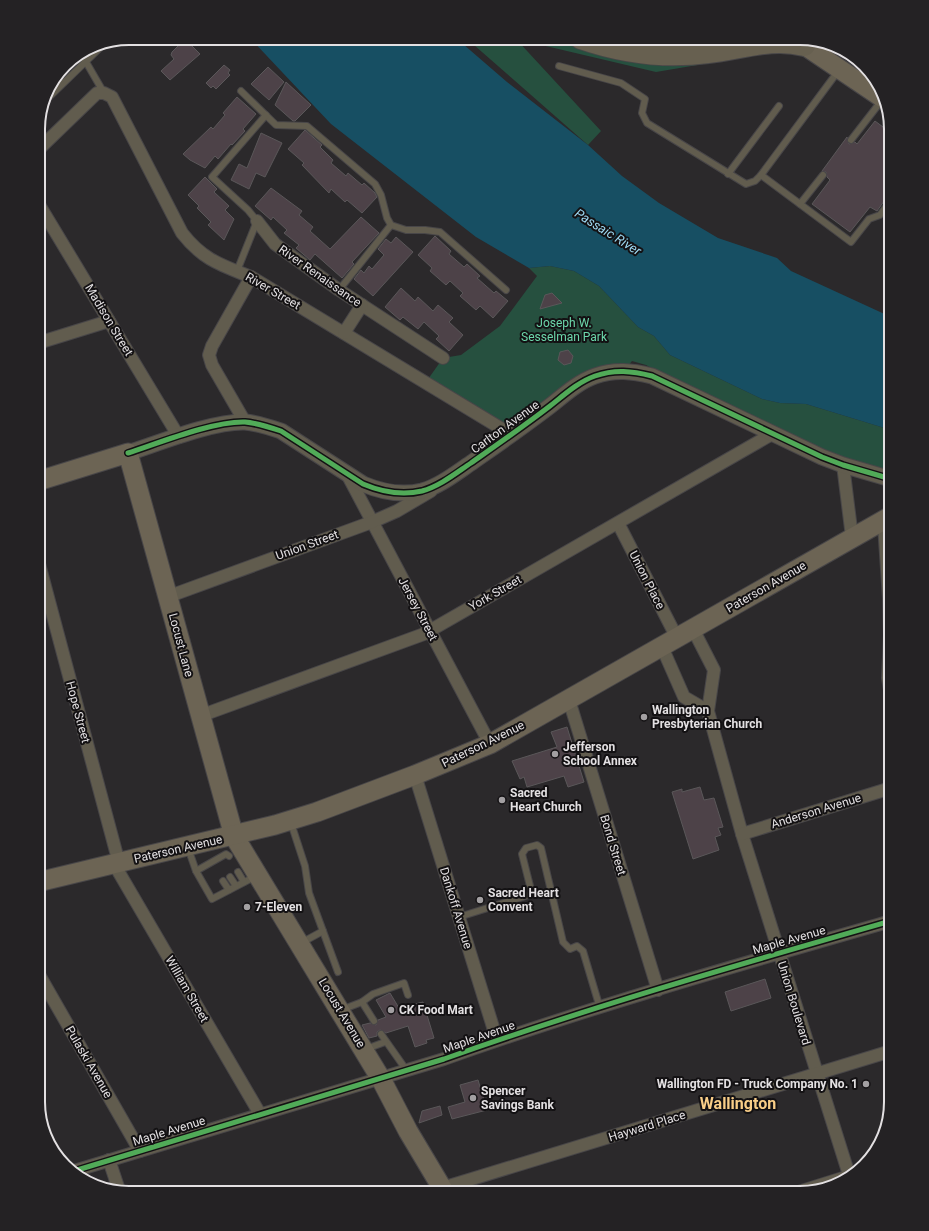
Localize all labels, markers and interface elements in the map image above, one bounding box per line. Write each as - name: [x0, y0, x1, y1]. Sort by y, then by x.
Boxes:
- water label: Passaic River: [572, 206, 645, 259]
- street label: River Renaissance: [276, 242, 364, 310]
- street label: River Street: [243, 270, 303, 312]
- street label: Madison Street: [82, 282, 136, 358]
- park label: Joseph W. Sesselman Park: [521, 316, 608, 344]
- street label: Carlton Avenue: [468, 398, 542, 456]
- street label: Union Street: [274, 527, 340, 563]
- street label: Union Place: [626, 549, 668, 611]
- street label: Paterson Avenue: [723, 558, 809, 616]
- street label: York Street: [466, 572, 524, 614]
- street label: Jersey Street: [395, 575, 441, 643]
- street label: Locust Lane: [166, 612, 196, 678]
- street label: Hope Street: [63, 680, 93, 744]
- place label: Wallington Presbyterian Church: [652, 703, 762, 731]
- marker: Wallington Presbyterian Church: [639, 712, 649, 722]
- street label: Paterson Avenue: [439, 718, 527, 770]
- place label: Jefferson School Annex: [563, 740, 638, 768]
- marker: Jefferson School Annex: [550, 749, 560, 759]
- place label: Sacred Heart Church: [510, 786, 582, 814]
- street label: Anderson Avenue: [769, 791, 863, 831]
- marker: Sacred Heart Church: [497, 795, 507, 805]
- street label: Bond Street: [597, 813, 629, 877]
- street label: Paterson Avenue: [132, 832, 224, 866]
- street label: Dankoff Avenue: [437, 866, 475, 950]
- place label: Sacred Heart Convent: [488, 886, 559, 914]
- marker: Sacred Heart Convent: [475, 895, 485, 905]
- place label: 7-Eleven: [255, 900, 302, 914]
- marker: 7-Eleven: [242, 902, 252, 912]
- street label: Maple Avenue: [751, 923, 827, 957]
- street label: William Street: [162, 953, 212, 1025]
- street label: Union Boulevard: [775, 959, 813, 1047]
- street label: Locust Avenue: [316, 976, 368, 1050]
- place label: CK Food Mart: [399, 1003, 473, 1017]
- marker: CK Food Mart: [386, 1005, 396, 1015]
- street label: Maple Avenue: [441, 1018, 517, 1056]
- street label: Pulaski Avenue: [63, 1023, 115, 1101]
- place label: Wallington FD - Truck Company No. 1: [657, 1077, 858, 1091]
- marker: Wallington FD - Truck Company No. 1: [861, 1079, 871, 1089]
- place label: Spencer Savings Bank: [481, 1084, 555, 1112]
- marker: Spencer Savings Bank: [468, 1093, 478, 1103]
- district label: Wallington: [700, 1094, 776, 1113]
- street label: Hayward Place: [607, 1108, 687, 1144]
- street label: Maple Avenue: [131, 1113, 207, 1149]

